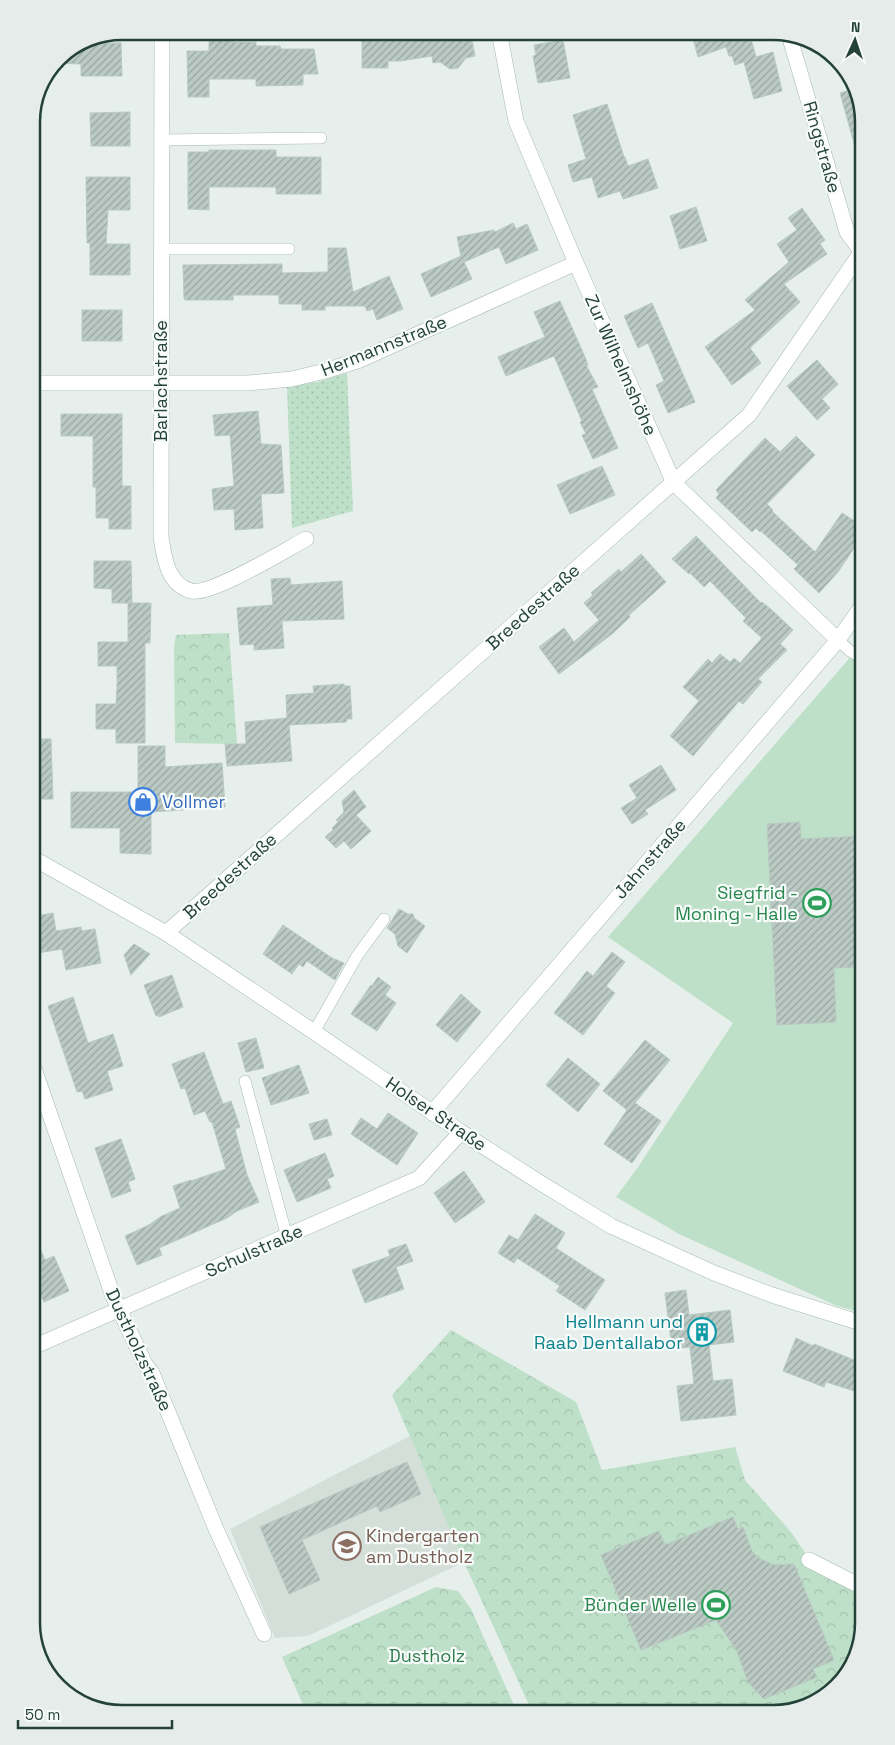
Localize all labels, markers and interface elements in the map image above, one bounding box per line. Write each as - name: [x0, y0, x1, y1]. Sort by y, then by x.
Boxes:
- north arrow: [830, 15, 880, 65]
- text: N: [851, 18, 861, 36]
- street label: Ringstraße: [798, 98, 847, 196]
- street label: Zur Wilhelmshöhe: [580, 291, 663, 439]
- street label: Hermannstraße: [318, 310, 450, 381]
- street label: Barlachstraße: [149, 320, 172, 442]
- street label: Breedestraße: [481, 559, 584, 655]
- shop icon: Vollmer: [128, 787, 158, 817]
- place label: Vollmer: [162, 790, 226, 813]
- street label: Jahnstraße: [608, 814, 691, 904]
- street label: Breedestraße: [178, 828, 281, 924]
- place label: Siegfrid - Moning - Halle: [675, 881, 798, 925]
- sports icon: Siegfrid - Moning - Halle: [802, 888, 832, 918]
- street label: Holser Straße: [381, 1071, 491, 1156]
- street label: Schulstraße: [201, 1219, 306, 1282]
- street label: Dustholzstraße: [101, 1285, 178, 1415]
- place label: Hellmann und Raab Dentallabor: [534, 1310, 683, 1354]
- building icon: Hellmann und Raab Dentallabor: [687, 1317, 717, 1347]
- place label: Kindergarten am Dustholz: [366, 1524, 479, 1568]
- school or university icon: Kindergarten am Dustholz: [332, 1531, 362, 1561]
- sports icon: Bünder Welle: [701, 1590, 731, 1620]
- place label: Bünder Welle: [584, 1593, 697, 1616]
- park label: Dustholz: [389, 1644, 465, 1667]
- scale bar: [18, 1698, 171, 1730]
- text: 50 m: [25, 1705, 60, 1724]

